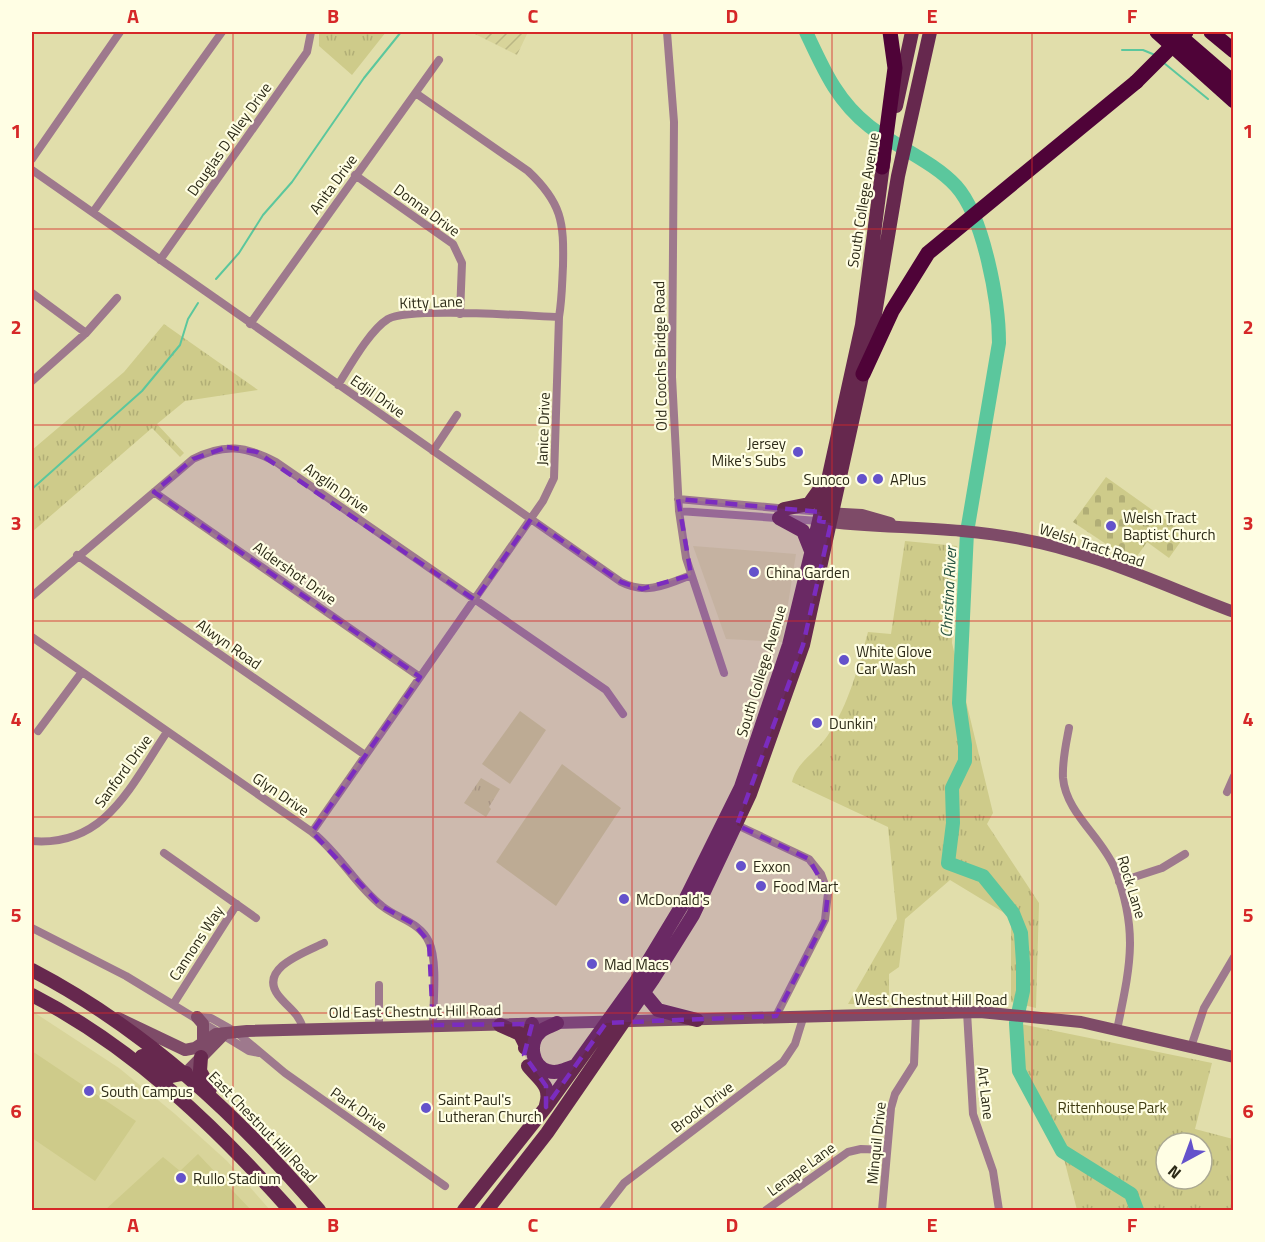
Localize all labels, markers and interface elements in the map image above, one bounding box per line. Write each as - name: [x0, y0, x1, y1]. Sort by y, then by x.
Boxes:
- text: A: [127, 0, 139, 31]
- text: B: [327, 0, 339, 31]
- text: C: [528, 0, 539, 31]
- text: D: [726, 0, 738, 31]
- text: E: [926, 0, 938, 31]
- text: F: [1127, 0, 1138, 31]
- street label: Douglas D Alley Drive: [181, 77, 277, 201]
- text: 1: [10, 115, 22, 146]
- text: 1: [1242, 115, 1254, 146]
- street label: South College Avenue: [841, 131, 885, 269]
- street label: Anita Drive: [303, 149, 363, 219]
- street label: Donna Drive: [389, 178, 465, 242]
- street label: Old Coochs Bridge Road: [647, 281, 673, 431]
- street label: Kitty Lane: [399, 289, 463, 315]
- text: 2: [10, 311, 22, 342]
- text: 2: [1242, 311, 1254, 342]
- street label: Edjil Drive: [346, 369, 410, 423]
- street label: Janice Drive: [530, 392, 556, 466]
- place label: Jersey Mike's Subs: [711, 432, 786, 472]
- marker: Jersey Mike's Subs: [791, 445, 805, 459]
- street label: Anglin Drive: [299, 457, 375, 519]
- place label: Sunoco: [804, 468, 850, 491]
- place label: APlus: [890, 468, 926, 491]
- marker: Sunoco: [855, 472, 869, 486]
- marker: APlus: [871, 472, 885, 486]
- place label: Welsh Tract Baptist Church: [1123, 506, 1216, 546]
- text: 3: [10, 507, 22, 538]
- text: 3: [1242, 507, 1254, 538]
- street label: Welsh Tract Road: [1036, 517, 1148, 573]
- marker: Welsh Tract Baptist Church: [1104, 519, 1118, 533]
- street label: Aldershot Drive: [249, 536, 341, 610]
- water label: Christina River: [934, 544, 962, 638]
- place label: China Garden: [766, 561, 850, 584]
- marker: China Garden: [747, 565, 761, 579]
- street label: South College Avenue: [730, 602, 792, 740]
- street label: Alwyn Road: [192, 613, 266, 675]
- place label: White Glove Car Wash: [856, 640, 932, 680]
- marker: White Glove Car Wash: [837, 653, 851, 667]
- text: 4: [10, 703, 22, 734]
- text: 4: [1242, 703, 1254, 734]
- place label: Dunkin': [829, 712, 876, 735]
- marker: Dunkin': [810, 716, 824, 730]
- street label: Sanford Drive: [89, 730, 157, 812]
- street label: Glyn Drive: [248, 767, 314, 821]
- street label: Rock Lane: [1112, 853, 1152, 921]
- place label: Exxon: [753, 855, 791, 878]
- marker: Exxon: [734, 859, 748, 873]
- place label: Food Mart: [773, 875, 839, 898]
- marker: Food Mart: [754, 879, 768, 893]
- place label: McDonald's: [636, 888, 710, 911]
- marker: McDonald's: [617, 892, 631, 906]
- text: 5: [10, 899, 22, 930]
- text: 5: [1242, 899, 1254, 930]
- street label: Cannons Way: [163, 901, 229, 985]
- place label: Mad Macs: [604, 953, 669, 976]
- marker: Mad Macs: [585, 957, 599, 971]
- street label: West Chestnut Hill Road: [855, 988, 1007, 1011]
- street label: Old East Chestnut Hill Road: [328, 998, 502, 1024]
- street label: Art Lane: [971, 1065, 1001, 1121]
- street label: East Chestnut Hill Road: [203, 1066, 323, 1188]
- street label: Brook Drive: [666, 1076, 738, 1138]
- place label: South Campus: [101, 1080, 193, 1103]
- street label: Park Drive: [326, 1081, 392, 1137]
- marker: South Campus: [82, 1084, 96, 1098]
- place label: Saint Paul's Lutheran Church: [438, 1088, 542, 1128]
- text: 6: [10, 1095, 22, 1126]
- text: 6: [1242, 1095, 1254, 1126]
- park label: Rittenhouse Park: [1057, 1096, 1167, 1119]
- marker: Saint Paul's Lutheran Church: [419, 1101, 433, 1115]
- street label: Minquil Drive: [860, 1101, 892, 1185]
- north arrow: [1154, 1131, 1214, 1191]
- street label: Lenape Lane: [762, 1136, 840, 1202]
- text: N: [1162, 1160, 1186, 1185]
- place label: Rullo Stadium: [193, 1167, 281, 1190]
- marker: Rullo Stadium: [174, 1171, 188, 1185]
- text: A: [127, 1209, 139, 1240]
- text: B: [327, 1209, 339, 1240]
- text: C: [528, 1209, 539, 1240]
- text: D: [726, 1209, 738, 1240]
- text: E: [926, 1209, 938, 1240]
- text: F: [1127, 1209, 1138, 1240]

